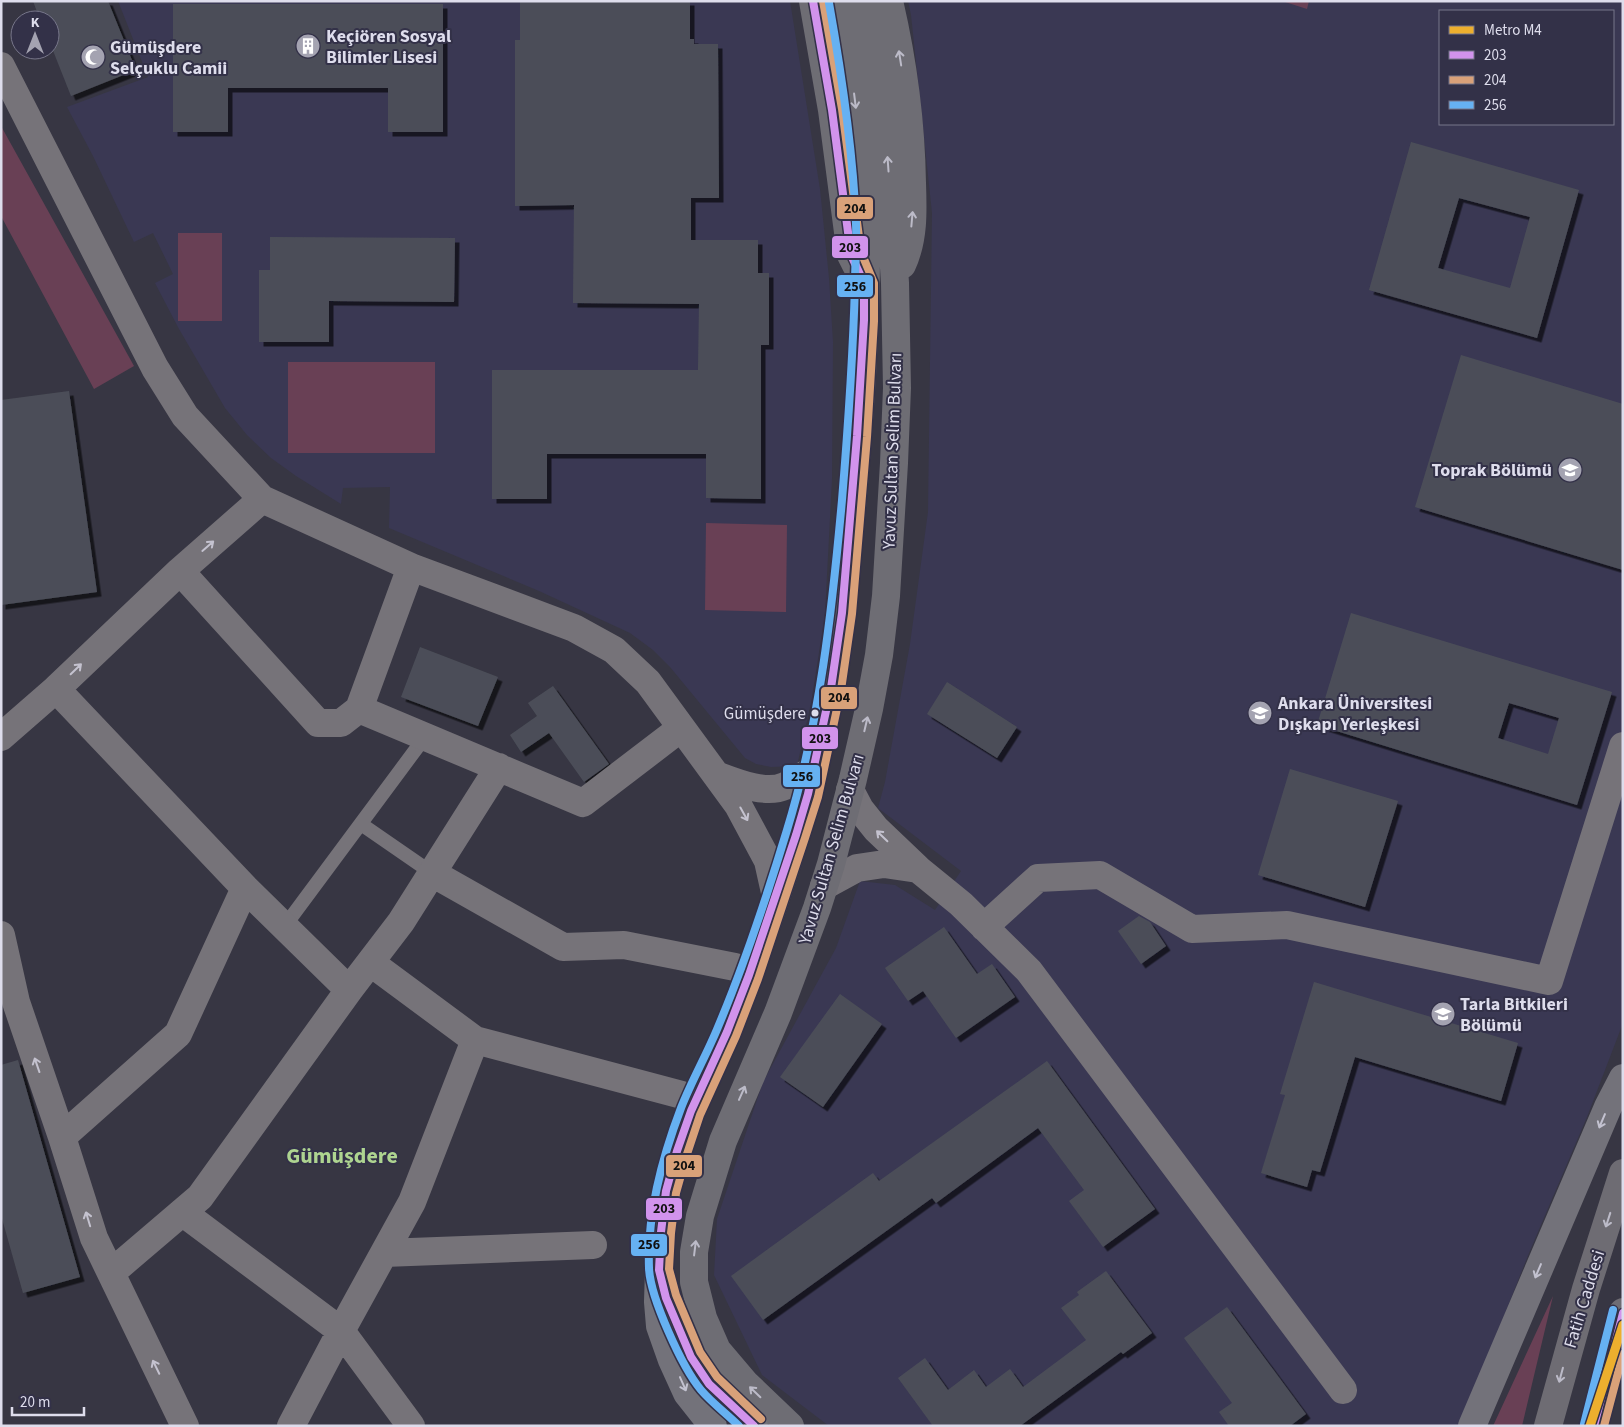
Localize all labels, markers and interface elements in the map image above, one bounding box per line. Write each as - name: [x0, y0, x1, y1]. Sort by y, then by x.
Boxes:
- north arrow: [10, 10, 60, 60]
- legend: [1439, 10, 1614, 125]
- text: K: [31, 13, 40, 33]
- text: Metro M4: [1484, 20, 1542, 41]
- place label: Keçiören Sosyal Bilimler Lisesi: [326, 24, 451, 70]
- building icon: Keçiören Sosyal Bilimler Lisesi: [295, 33, 321, 59]
- place label: Gümüşdere Selçuklu Camii: [110, 35, 227, 81]
- mosque icon: Gümüşdere Selçuklu Camii: [80, 44, 106, 70]
- text: 203: [1484, 45, 1506, 66]
- one-way arrow: [895, 50, 905, 66]
- text: 204: [1484, 70, 1507, 91]
- one-way arrow: [850, 93, 860, 109]
- text: 256: [1484, 95, 1506, 116]
- one-way arrow: [884, 156, 893, 172]
- line badge: 204: [836, 196, 874, 220]
- text: 204: [844, 199, 867, 219]
- one-way arrow: [907, 212, 917, 228]
- line badge: 203: [831, 235, 869, 259]
- text: 203: [839, 238, 861, 258]
- line badge: 256: [836, 274, 874, 298]
- text: 256: [844, 277, 866, 297]
- street label: Yavuz Sultan Selim Bulvarı: [877, 352, 908, 551]
- school or university icon: Toprak Bölümü: [1557, 457, 1583, 483]
- place label: Toprak Bölümü: [1432, 458, 1552, 483]
- one-way arrow: [201, 541, 214, 552]
- one-way arrow: [70, 663, 83, 675]
- line badge: 204: [820, 686, 858, 710]
- text: 204: [828, 688, 851, 708]
- place label: Ankara Üniversitesi Dışkapı Yerleşkesi: [1277, 691, 1432, 737]
- school or university icon: Ankara Üniversitesi Dışkapı Yerleşkesi: [1247, 700, 1273, 726]
- place label: Gümüşdere: [724, 702, 806, 726]
- marker: Gümüşdere: [810, 708, 820, 718]
- one-way arrow: [862, 717, 871, 733]
- line badge: 203: [801, 726, 839, 750]
- text: 203: [809, 729, 831, 749]
- street label: Yavuz Sultan Selim Bulvarı: [792, 751, 871, 948]
- line badge: 256: [782, 764, 821, 788]
- text: 256: [791, 767, 813, 787]
- one-way arrow: [739, 807, 749, 821]
- one-way arrow: [876, 830, 889, 842]
- place label: Tarla Bitkileri Bölümü: [1460, 992, 1568, 1038]
- school or university icon: Tarla Bitkileri Bölümü: [1430, 1001, 1456, 1027]
- one-way arrow: [32, 1057, 42, 1073]
- one-way arrow: [737, 1086, 747, 1101]
- one-way arrow: [1596, 1113, 1606, 1128]
- district label: Gümüşdere: [286, 1140, 398, 1172]
- line badge: 204: [665, 1154, 703, 1178]
- text: 204: [673, 1156, 696, 1176]
- line badge: 203: [645, 1197, 683, 1221]
- text: 203: [653, 1199, 675, 1219]
- one-way arrow: [1603, 1211, 1612, 1227]
- one-way arrow: [83, 1212, 92, 1227]
- line badge: 256: [630, 1233, 668, 1257]
- text: 256: [638, 1235, 660, 1255]
- one-way arrow: [690, 1240, 700, 1256]
- street label: Fatih Caddesi: [1558, 1247, 1611, 1351]
- one-way arrow: [1532, 1263, 1542, 1278]
- one-way arrow: [150, 1360, 160, 1375]
- one-way arrow: [1556, 1367, 1566, 1383]
- one-way arrow: [679, 1376, 689, 1391]
- scale bar: [12, 1384, 85, 1416]
- one-way arrow: [748, 1386, 761, 1398]
- text: 20 m: [20, 1392, 50, 1413]

